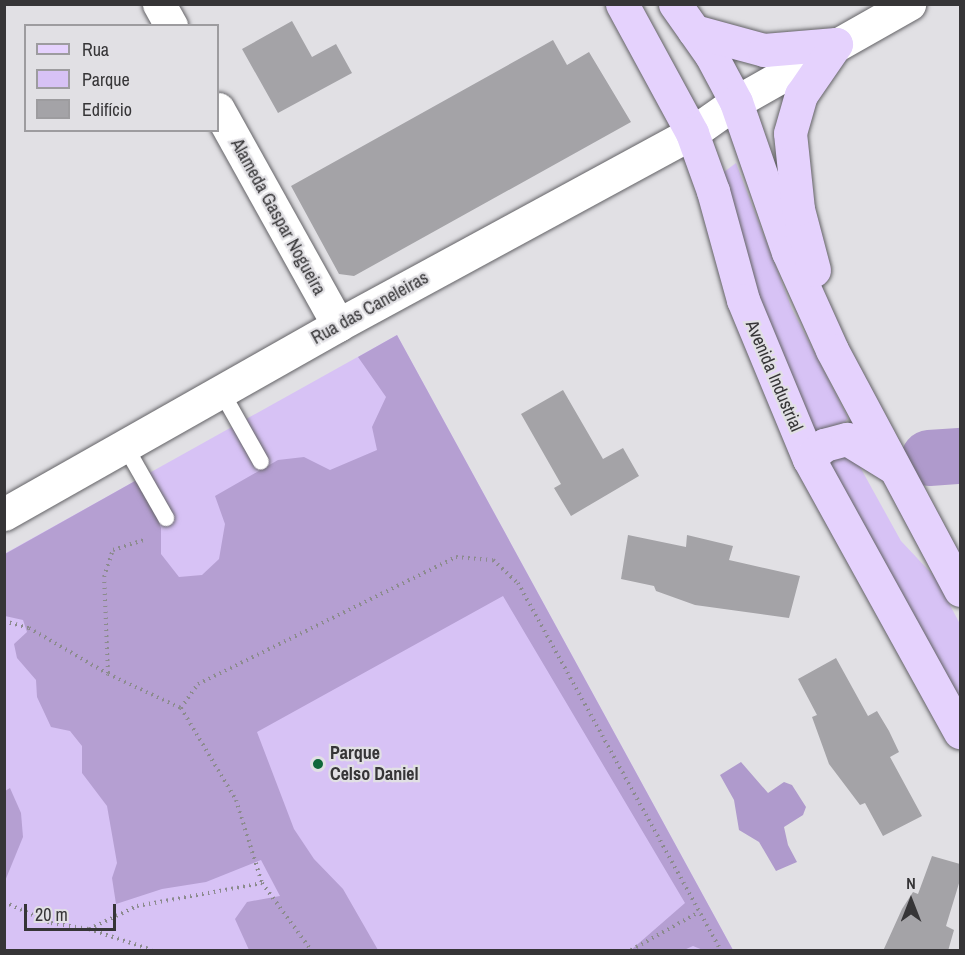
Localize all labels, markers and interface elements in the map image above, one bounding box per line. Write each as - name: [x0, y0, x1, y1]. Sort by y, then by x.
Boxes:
- legend: [24, 24, 219, 132]
- text: Rua: [82, 37, 109, 62]
- text: Parque: [82, 67, 130, 92]
- text: Edifício: [82, 97, 132, 122]
- street label: Alameda Gaspar Nogueira: [226, 135, 330, 299]
- street label: Rua das Caneleiras: [308, 267, 432, 349]
- street label: Avenida Industrial: [741, 317, 807, 435]
- place label: Parque Celso Daniel: [330, 743, 419, 786]
- marker: Parque Celso Daniel: [311, 757, 325, 771]
- north arrow: [881, 871, 941, 931]
- text: N: [906, 872, 916, 894]
- scale bar: [27, 892, 118, 930]
- text: 20 m: [35, 902, 68, 927]

